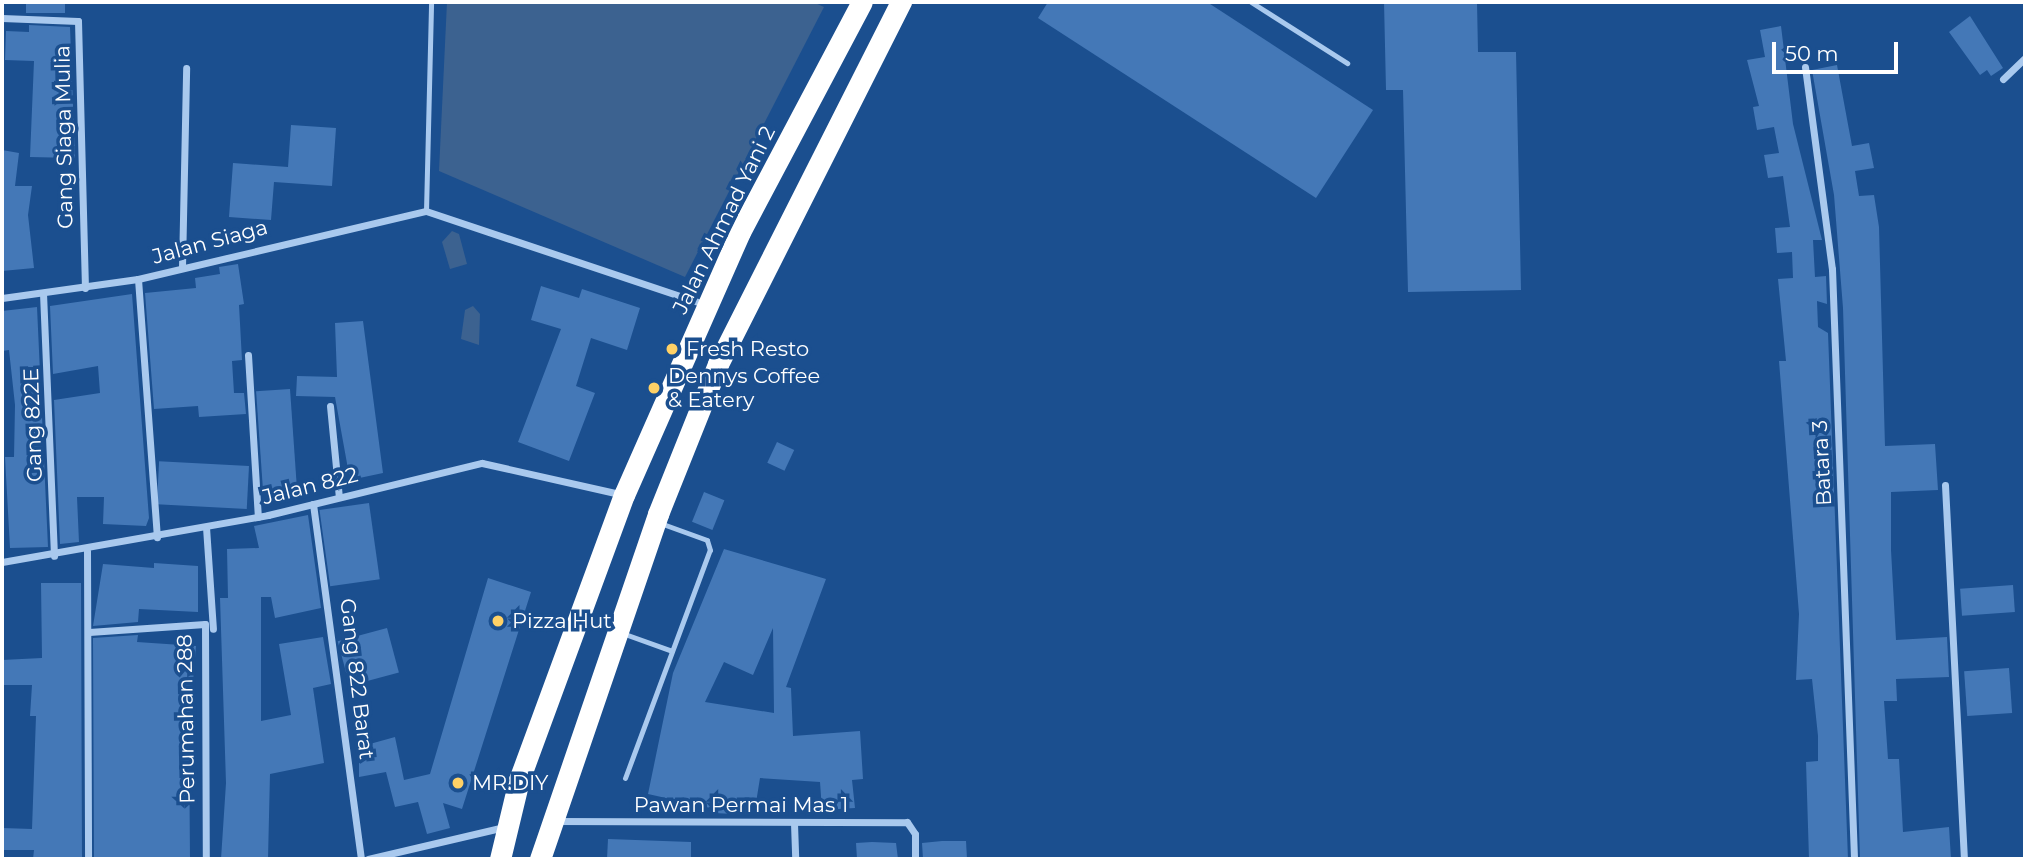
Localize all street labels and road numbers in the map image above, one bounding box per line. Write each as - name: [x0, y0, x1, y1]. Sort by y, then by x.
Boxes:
- street label: Gang Siaga Mulia: [50, 45, 78, 229]
- street label: Jalan Ahmad Yani 2: [668, 122, 780, 318]
- street label: Jalan Siaga: [150, 215, 270, 269]
- street label: Gang 822E: [18, 368, 48, 482]
- street label: Batara 3: [1807, 419, 1837, 507]
- street label: Jalan 822: [259, 462, 361, 510]
- street label: Gang 822 Barat: [335, 597, 379, 761]
- street label: Perumahan 288: [172, 634, 200, 804]
- street label: Pawan Permai Mas 1: [634, 792, 848, 818]

